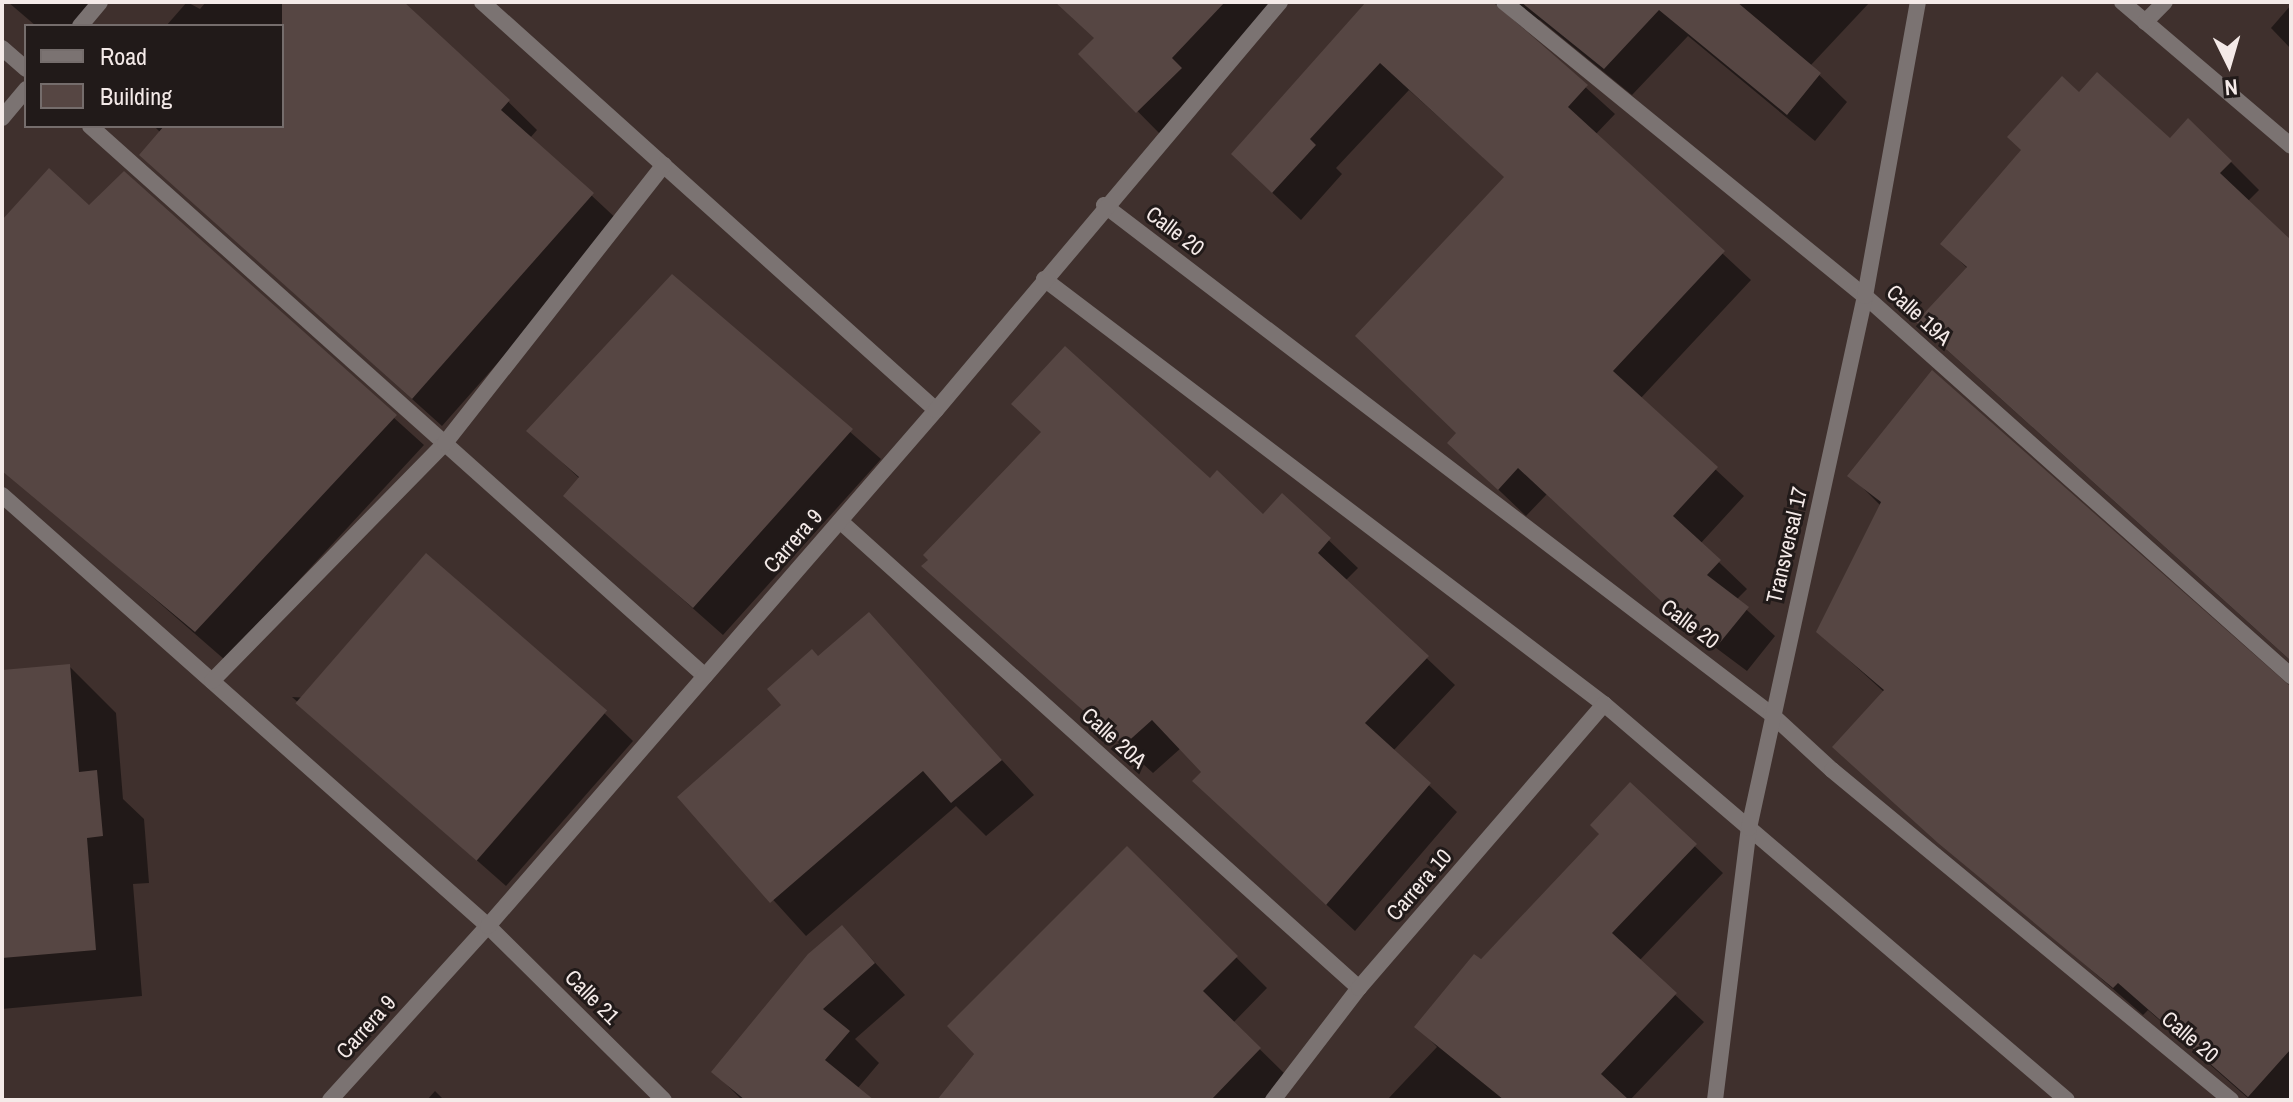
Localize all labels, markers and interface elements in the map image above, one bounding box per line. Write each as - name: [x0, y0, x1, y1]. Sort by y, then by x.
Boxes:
- legend: [24, 24, 284, 128]
- north arrow: [2189, 24, 2269, 104]
- text: Road: [100, 40, 147, 72]
- text: N: [2223, 72, 2239, 103]
- text: Building: [100, 80, 172, 112]
- street label: Calle 20: [1141, 201, 1209, 261]
- street label: Calle 19A: [1881, 279, 1957, 351]
- street label: Transversal 17: [1761, 484, 1813, 606]
- street label: Carrera 9: [758, 504, 828, 578]
- street label: Calle 20: [1656, 594, 1724, 654]
- street label: Calle 20A: [1076, 702, 1152, 774]
- street label: Carrera 10: [1381, 844, 1457, 926]
- street label: Calle 21: [559, 964, 625, 1030]
- street label: Carrera 9: [331, 990, 401, 1064]
- street label: Calle 20: [2156, 1006, 2224, 1068]

